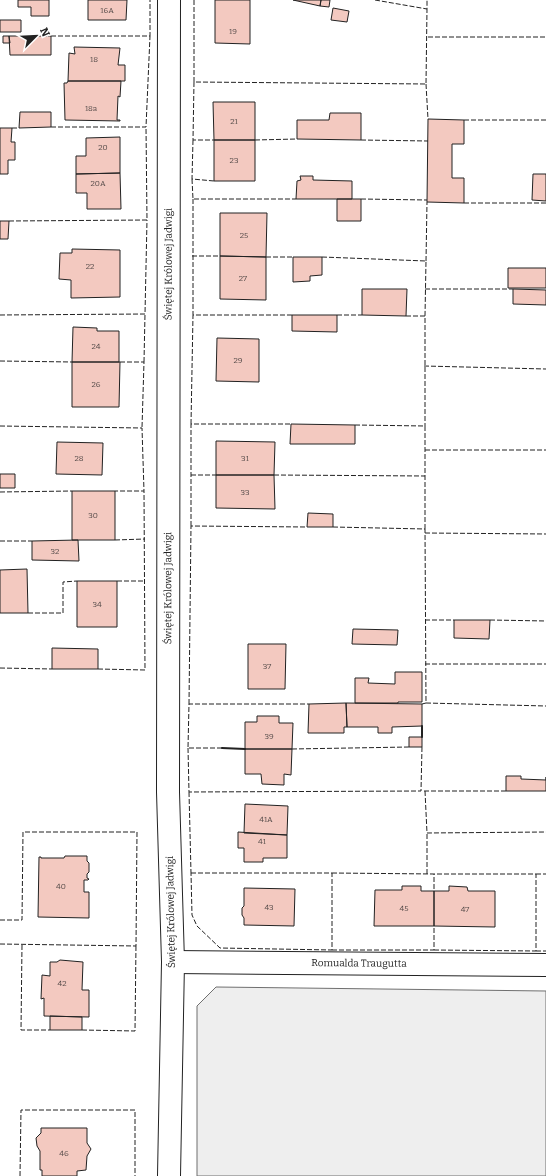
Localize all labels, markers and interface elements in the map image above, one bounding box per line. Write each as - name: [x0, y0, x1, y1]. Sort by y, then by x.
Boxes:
- house number: 16A: [100, 6, 114, 15]
- north arrow: [16, 16, 56, 56]
- text: N: [37, 26, 53, 39]
- house number: 19: [229, 27, 237, 36]
- house number: 18: [90, 55, 98, 64]
- house number: 18a: [85, 104, 98, 113]
- house number: 21: [230, 117, 239, 126]
- house number: 20: [98, 143, 108, 152]
- house number: 23: [230, 156, 239, 165]
- house number: 20A: [90, 179, 106, 188]
- street label: Świętej Królowej Jadwigi: [161, 208, 175, 320]
- house number: 25: [240, 231, 248, 240]
- house number: 22: [86, 262, 94, 271]
- house number: 27: [239, 274, 247, 283]
- house number: 24: [91, 342, 101, 351]
- house number: 29: [233, 356, 243, 365]
- house number: 26: [91, 380, 101, 389]
- house number: 28: [74, 454, 84, 463]
- house number: 31: [241, 454, 250, 463]
- house number: 33: [241, 488, 250, 497]
- house number: 30: [88, 511, 98, 520]
- street label: Świętej Królowej Jadwigi: [160, 532, 174, 644]
- house number: 32: [51, 547, 59, 556]
- house number: 34: [92, 600, 102, 609]
- house number: 37: [263, 662, 271, 671]
- house number: 39: [264, 732, 274, 741]
- house number: 41A: [259, 815, 273, 824]
- house number: 41: [258, 837, 267, 846]
- street label: Świętej Królowej Jadwigi: [162, 856, 178, 968]
- house number: 40: [56, 882, 66, 891]
- house number: 43: [264, 903, 274, 912]
- house number: 45: [400, 904, 408, 913]
- house number: 47: [461, 905, 469, 914]
- street label: Romualda Traugutta: [311, 957, 407, 970]
- house number: 42: [57, 979, 67, 988]
- house number: 46: [59, 1149, 69, 1158]

